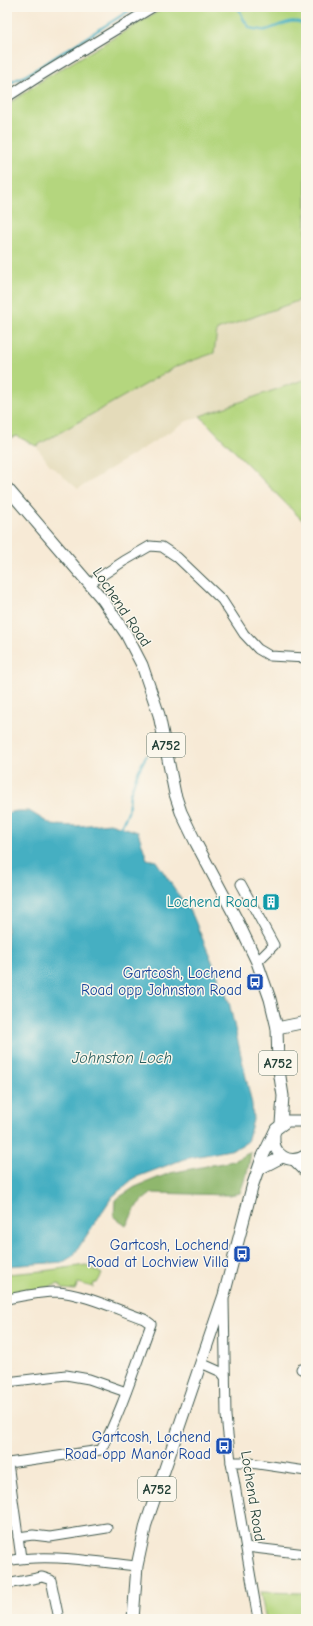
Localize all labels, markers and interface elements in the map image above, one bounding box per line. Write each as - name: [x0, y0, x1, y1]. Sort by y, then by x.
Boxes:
- street label: Lochend Road: [89, 564, 155, 650]
- road number: A752: [147, 733, 185, 757]
- building icon: Lochend Road: [261, 892, 281, 912]
- place label: Lochend Road: [166, 893, 258, 911]
- place label: Gartcosh, Lochend Road opp Johnston Road: [81, 964, 242, 999]
- bus stop icon: Gartcosh, Lochend Road opp Johnston Road: [245, 972, 265, 992]
- water label: Johnston Loch: [71, 1049, 172, 1067]
- road number: A752: [259, 1051, 297, 1075]
- place label: Gartcosh, Lochend Road at Lochview Villa: [87, 1236, 229, 1271]
- bus stop icon: Gartcosh, Lochend Road at Lochview Villa: [232, 1244, 252, 1264]
- place label: Gartcosh, Lochend Road opp Manor Road: [65, 1428, 211, 1463]
- bus stop icon: Gartcosh, Lochend Road opp Manor Road: [214, 1436, 234, 1456]
- street label: Lochend Road: [237, 1449, 269, 1543]
- road number: A752: [138, 1477, 176, 1501]

